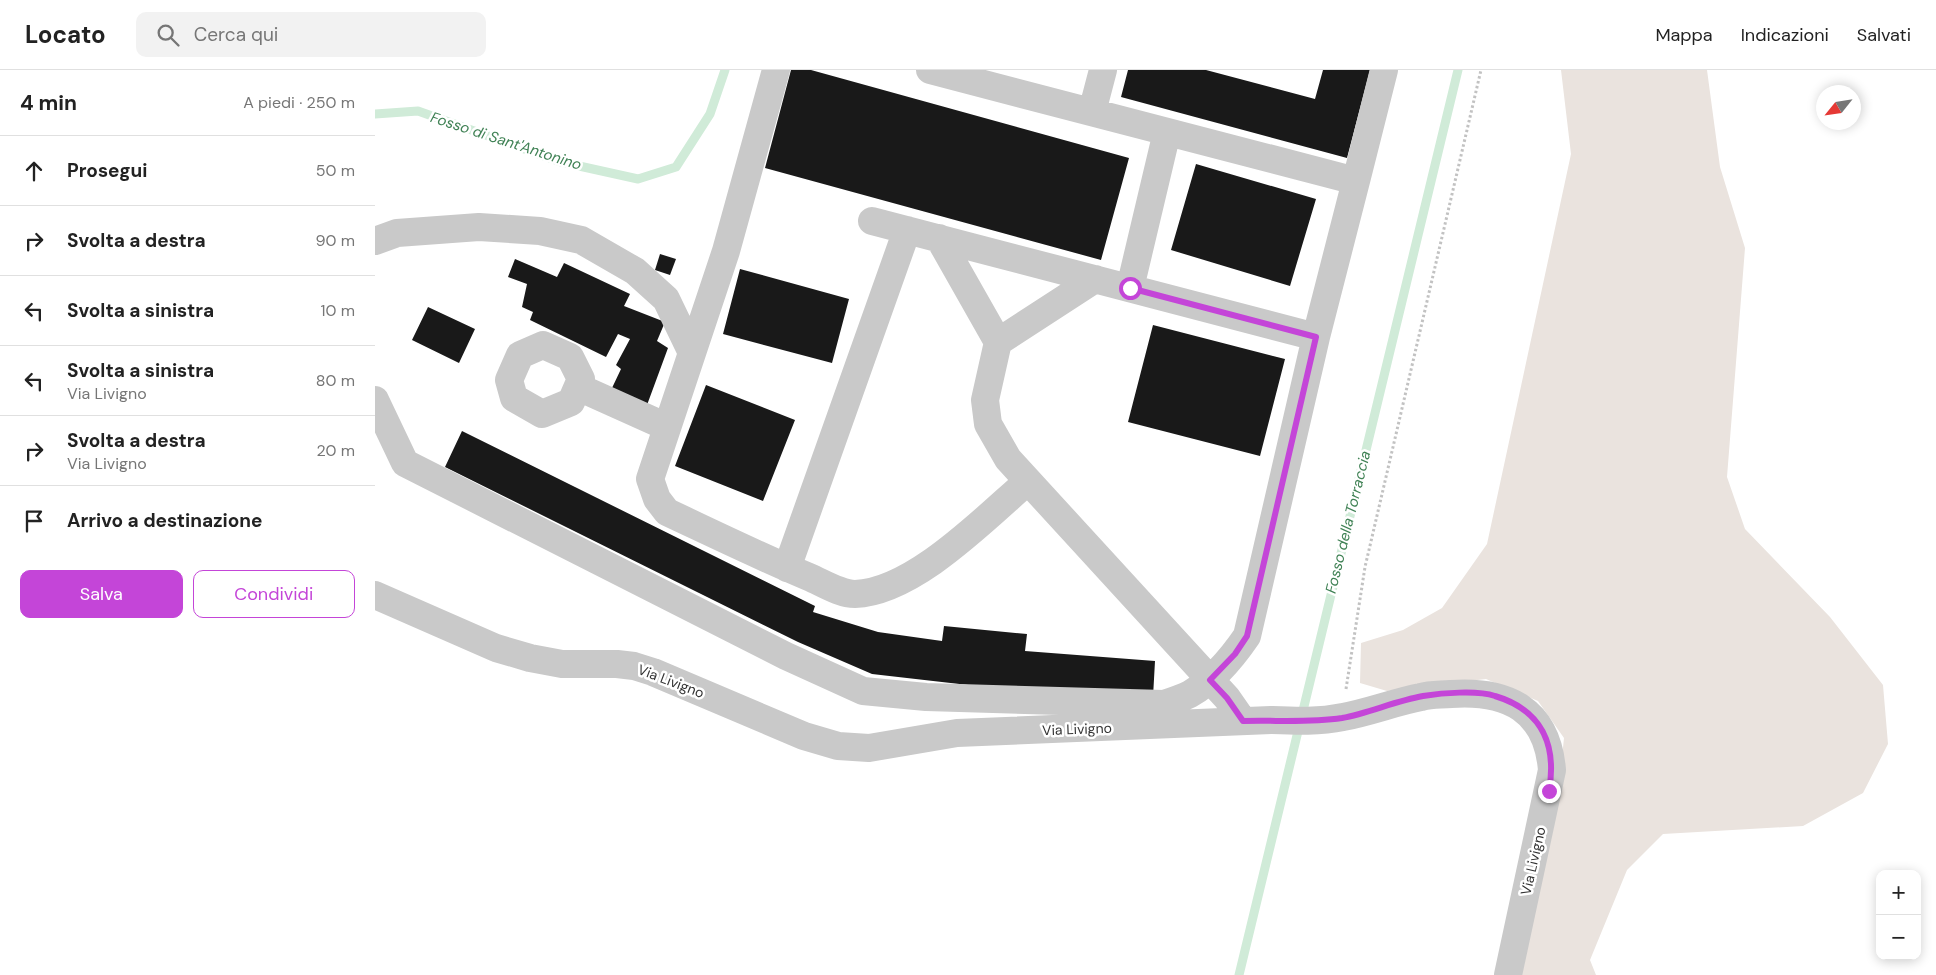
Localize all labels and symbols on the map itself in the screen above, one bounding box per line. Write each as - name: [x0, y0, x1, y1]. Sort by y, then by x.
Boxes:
- north arrow: [1816, 85, 1861, 130]
- water label: Fosso di Sant'Antonino: [428, 107, 584, 175]
- route start: [1119, 277, 1142, 300]
- water label: Fosso della Torraccia: [1321, 449, 1375, 595]
- street label: Via Livigno: [635, 660, 707, 702]
- street label: Via Livigno: [1042, 719, 1112, 739]
- route end: [1538, 780, 1561, 803]
- street label: Via Livigno: [1516, 825, 1550, 897]

